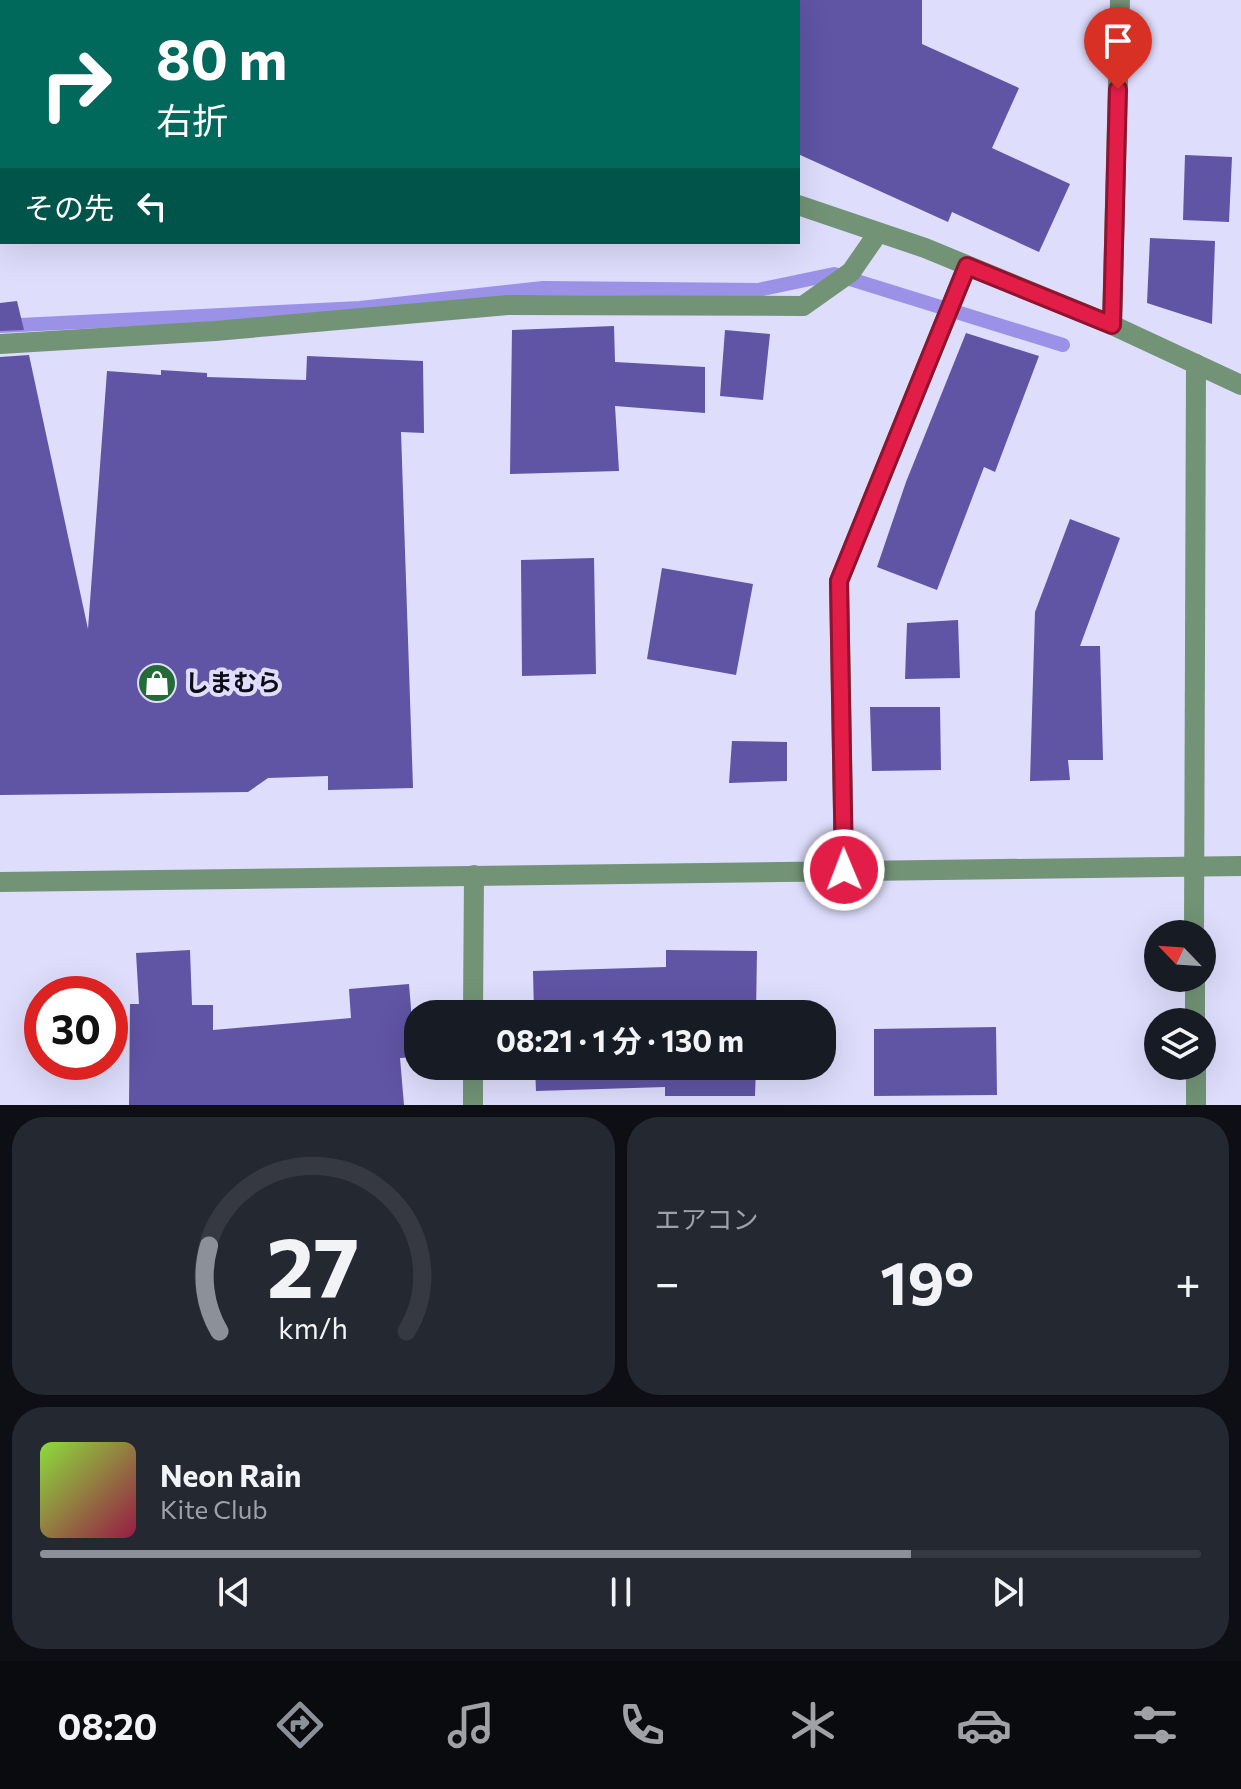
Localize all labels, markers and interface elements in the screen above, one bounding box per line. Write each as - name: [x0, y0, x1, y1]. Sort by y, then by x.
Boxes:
- pin: [1084, 7, 1152, 89]
- icon: arrive: [1096, 19, 1140, 63]
- text: 80 m: [156, 23, 287, 92]
- icon: right: [24, 32, 128, 136]
- text: 右折: [156, 97, 228, 141]
- icon: left: [130, 184, 174, 228]
- text: その先: [24, 188, 114, 225]
- shop icon: しまむら: [136, 662, 178, 704]
- place label: しまむら: [185, 667, 281, 696]
- position arrow: [802, 828, 886, 912]
- north arrow: [1144, 920, 1216, 992]
- map controls: [1144, 920, 1216, 1080]
- speed limit sign: 30: [24, 976, 128, 1080]
- button: layers: [1144, 1008, 1216, 1080]
- text: 08:21 · 1 分 · 130 m: [496, 1021, 744, 1058]
- text: エアコン: [655, 1203, 759, 1234]
- text: 27: [267, 1213, 360, 1315]
- text: 19°: [880, 1244, 974, 1317]
- text: −: [655, 1254, 680, 1308]
- text: +: [1175, 1254, 1201, 1308]
- text: km/h: [278, 1310, 348, 1345]
- text: Neon Rain: [160, 1456, 301, 1493]
- text: Kite Club: [160, 1493, 268, 1524]
- icon: previous: [212, 1570, 256, 1614]
- icon: pause: [599, 1570, 643, 1614]
- icon: next: [986, 1570, 1030, 1614]
- icon: directions: [272, 1697, 328, 1753]
- icon: music: [443, 1697, 499, 1753]
- icon: phone: [614, 1697, 670, 1753]
- icon: climate: [785, 1697, 841, 1753]
- icon: car: [956, 1697, 1012, 1753]
- icon: filters: [1127, 1697, 1183, 1753]
- text: 08:20: [58, 1703, 157, 1747]

